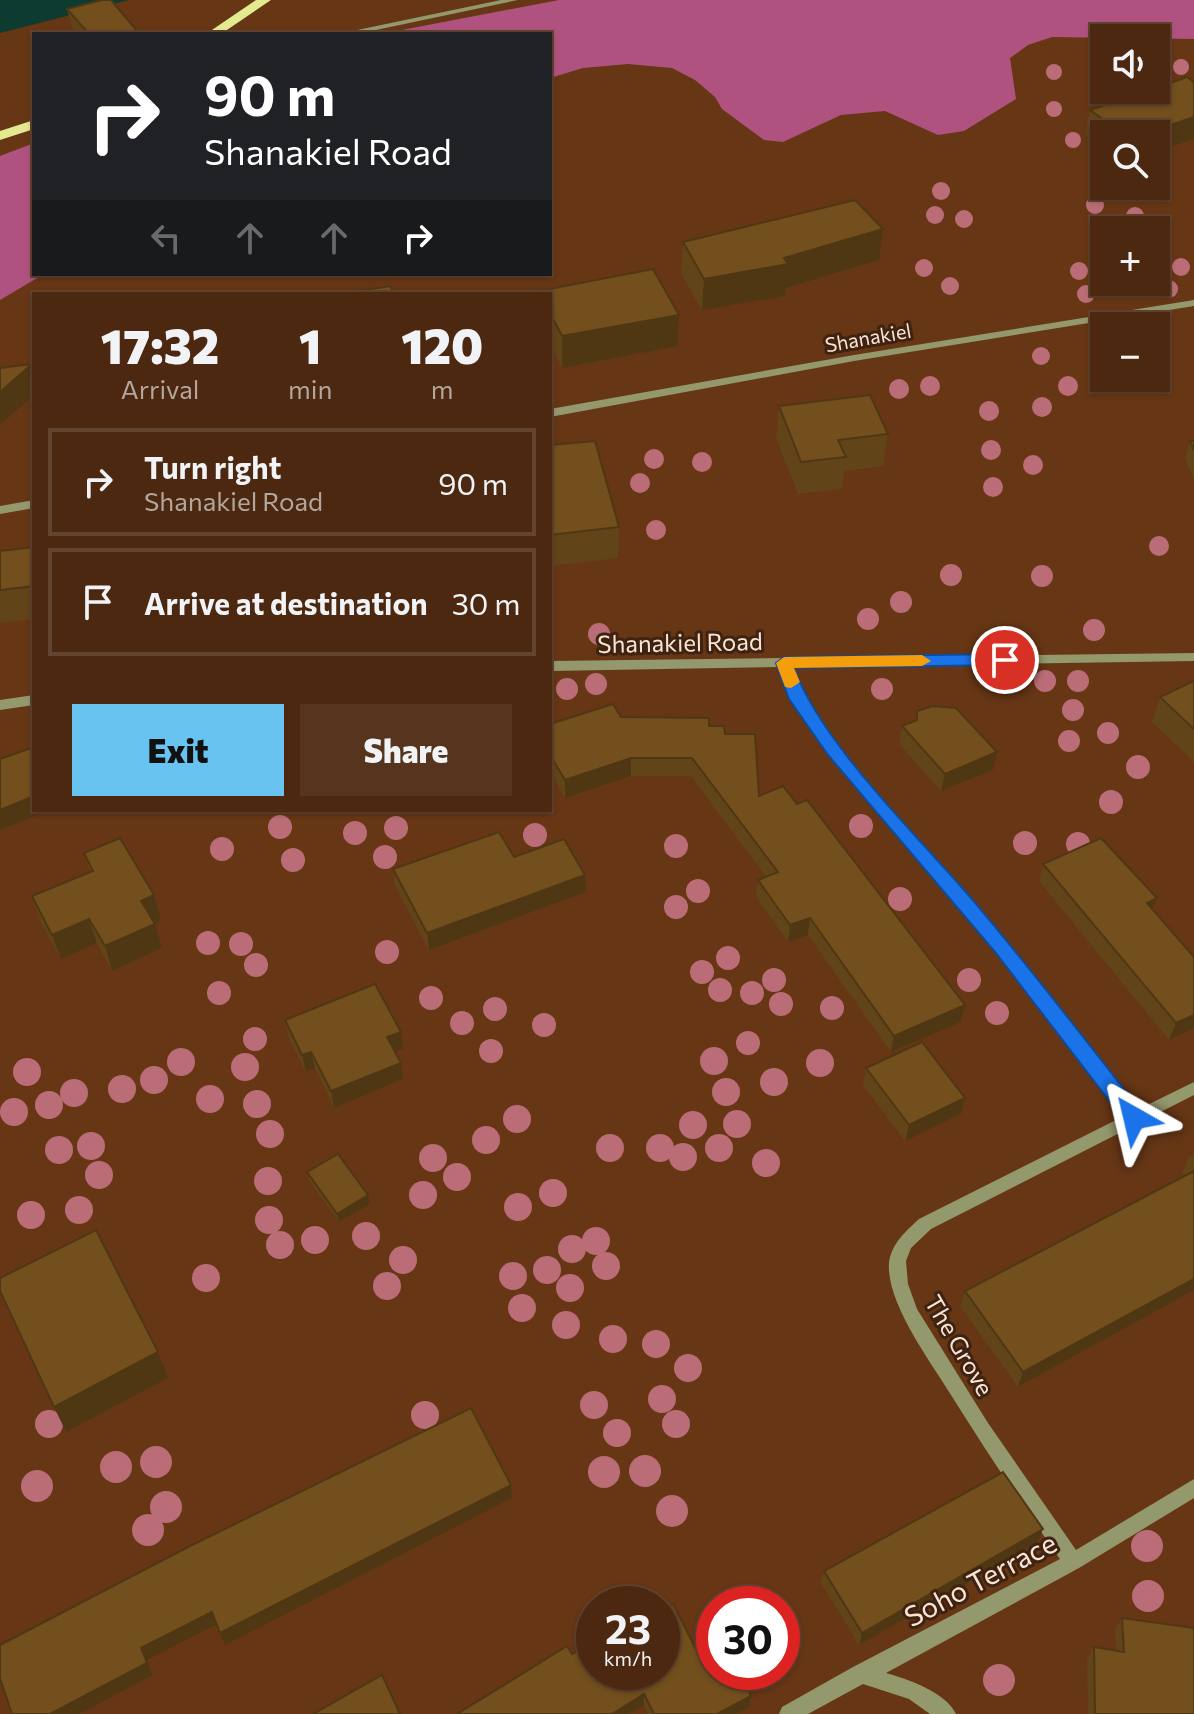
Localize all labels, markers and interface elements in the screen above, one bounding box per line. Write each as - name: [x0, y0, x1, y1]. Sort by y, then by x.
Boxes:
- map controls: [1090, 24, 1170, 392]
- button: sound: [1090, 24, 1170, 104]
- text: 90 m: [204, 59, 335, 128]
- icon: right: [72, 64, 176, 168]
- button: search: [1090, 120, 1170, 200]
- text: Shanakiel Road: [204, 128, 452, 172]
- icon: left: [144, 216, 188, 260]
- icon: ahead: [228, 216, 272, 260]
- icon: ahead: [312, 216, 356, 260]
- icon: right: [396, 216, 440, 260]
- button: +: [1090, 216, 1170, 296]
- button: −: [1090, 312, 1170, 392]
- text: 17:32: [101, 315, 219, 374]
- text: 1: [299, 315, 321, 374]
- text: 120: [401, 315, 483, 374]
- street label: Shanakiel: [823, 318, 913, 356]
- text: Arrival: [121, 373, 199, 404]
- text: min: [288, 373, 332, 404]
- text: m: [431, 373, 453, 404]
- text: Turn right: [144, 448, 281, 485]
- icon: right: [76, 460, 120, 504]
- text: 90 m: [438, 464, 508, 501]
- text: Shanakiel Road: [144, 485, 323, 516]
- icon: arrive: [76, 580, 120, 624]
- text: Arrive at destination: [144, 584, 428, 621]
- text: 30 m: [452, 584, 520, 621]
- street label: Shanakiel Road: [597, 626, 763, 658]
- pin: [971, 626, 1039, 694]
- icon: arrive: [983, 638, 1027, 682]
- button: Exit: [72, 704, 284, 796]
- button: Share: [300, 704, 512, 796]
- position arrow: [1092, 1076, 1176, 1160]
- street label: The Grove: [920, 1289, 1000, 1401]
- street label: Soho Terrace: [898, 1525, 1062, 1633]
- speed limit sign: 30: [696, 1586, 800, 1690]
- text: 23: [605, 1603, 651, 1652]
- text: km/h: [604, 1646, 652, 1670]

